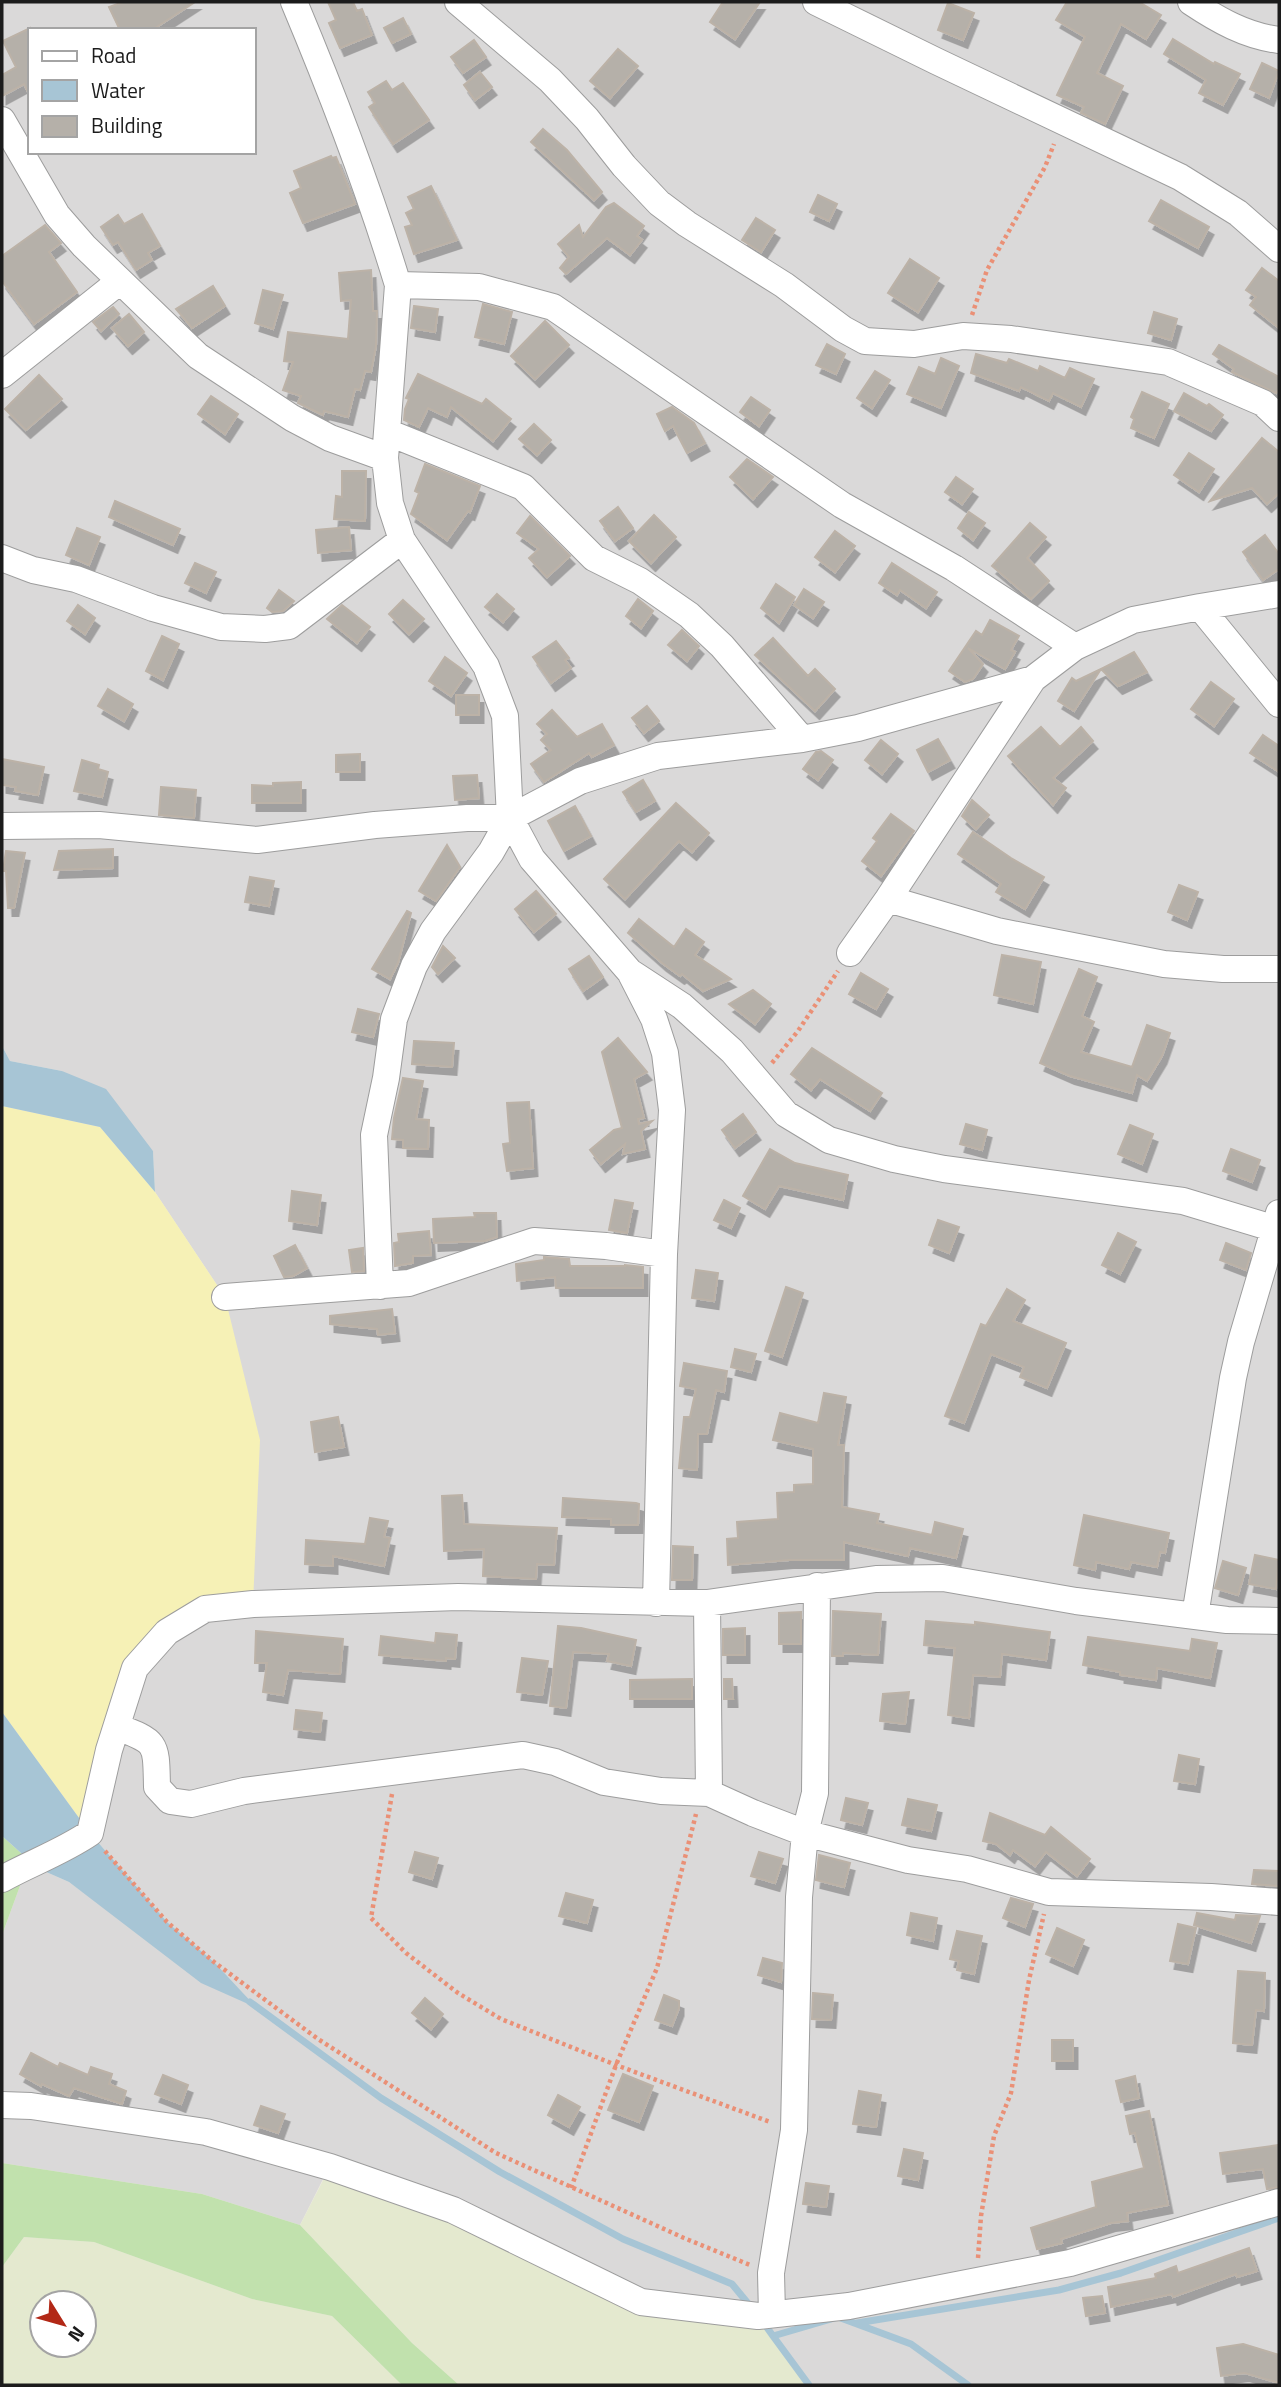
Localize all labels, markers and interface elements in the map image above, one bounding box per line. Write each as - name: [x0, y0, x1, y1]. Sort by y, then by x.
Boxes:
- legend: [28, 28, 256, 154]
- text: Road: [91, 39, 136, 71]
- text: Water: [91, 74, 145, 106]
- text: Building: [91, 109, 163, 141]
- north arrow: [28, 2289, 98, 2359]
- text: N: [61, 2321, 93, 2349]

